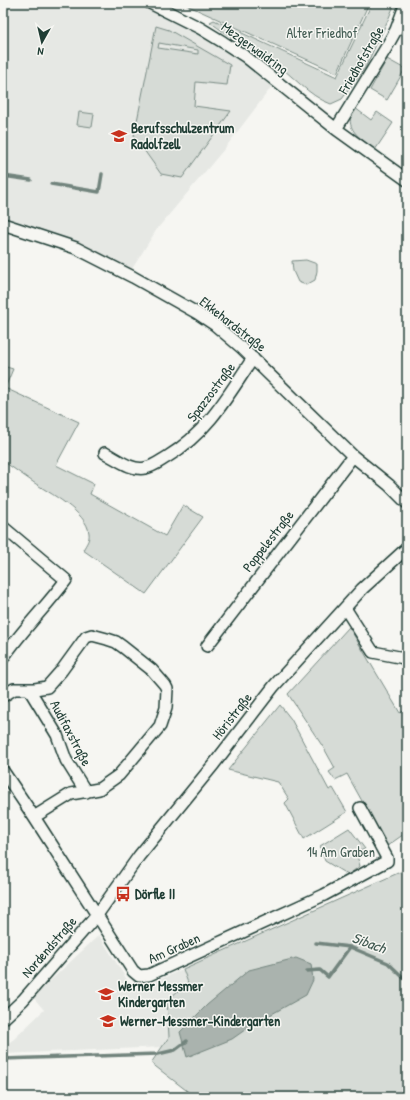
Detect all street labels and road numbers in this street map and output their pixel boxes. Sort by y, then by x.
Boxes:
street label: Mezgerwaidring [217,17,293,79]
street label: Friedhofstraße [333,22,389,99]
street label: Ekkehardstraße [195,292,271,357]
street label: Spazzostraße [182,358,240,426]
street label: Poppelestraße [238,506,299,576]
street label: Höristraße [207,688,257,744]
street label: Audifaxstraße [45,697,97,770]
street label: Nordendstraße [17,912,82,982]
street label: Am Graben [145,928,203,967]

